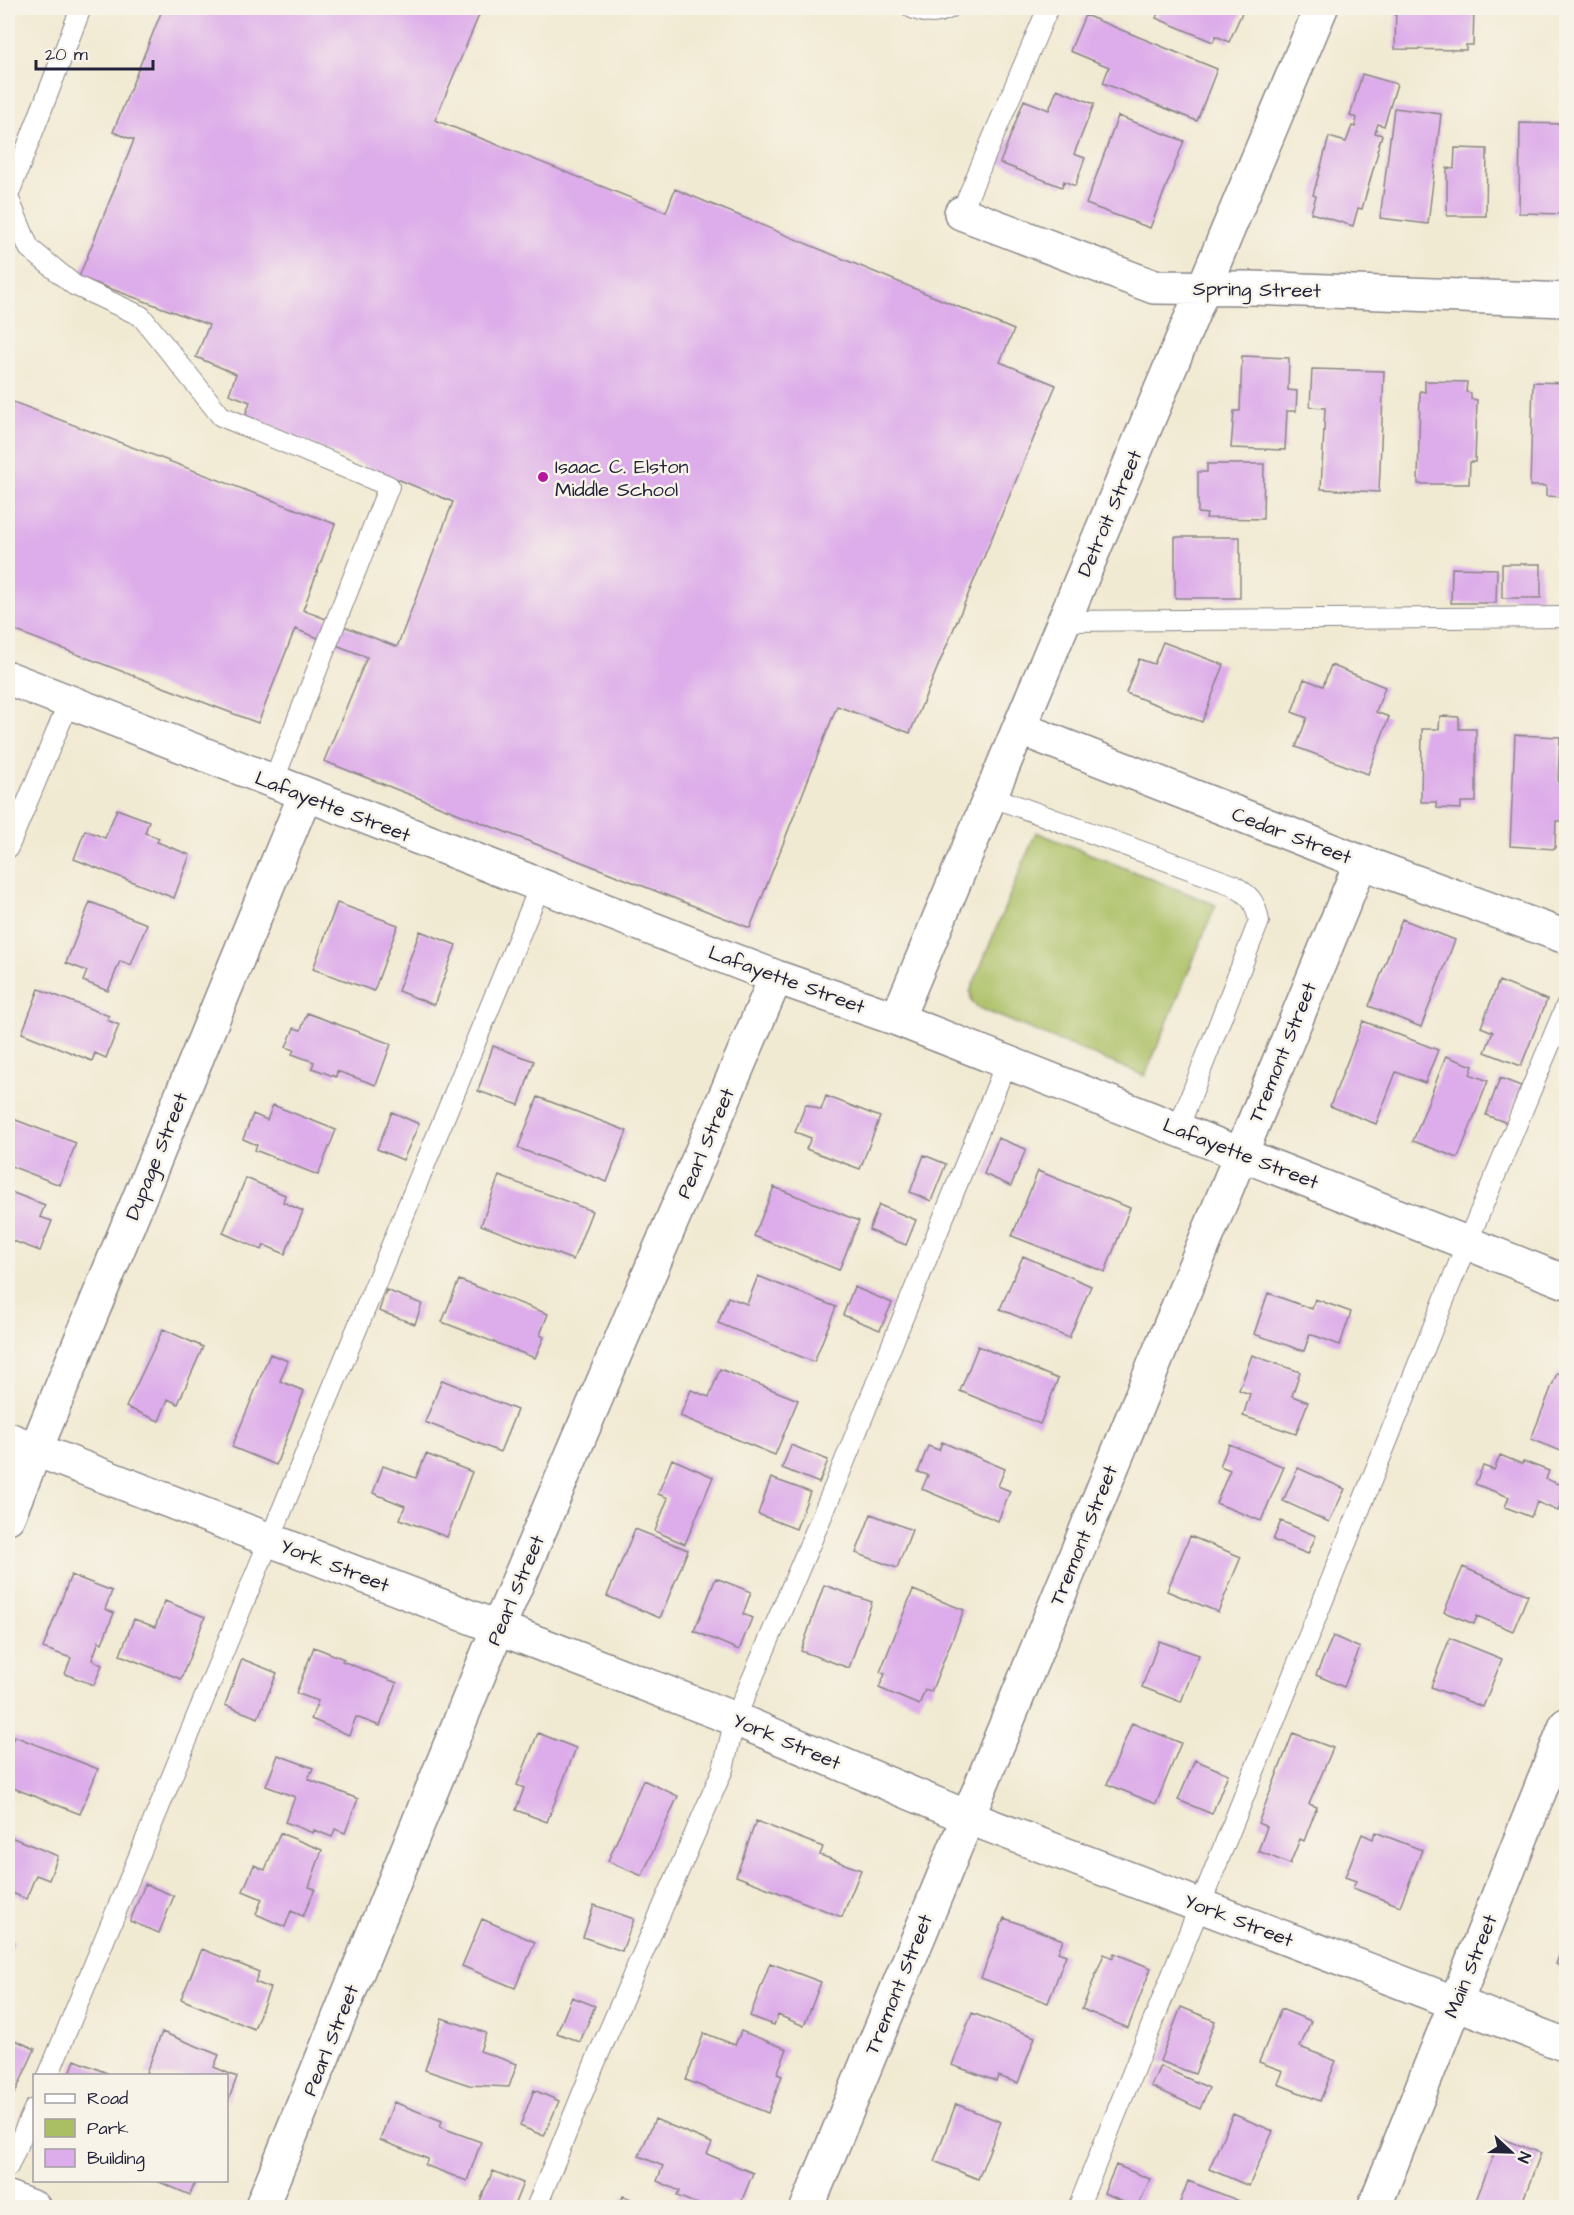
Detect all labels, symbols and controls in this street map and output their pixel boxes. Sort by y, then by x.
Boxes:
scale bar [36,33,153,71]
text: 20 m [45,42,88,67]
street label: Spring Street [1193,275,1321,306]
street label: Detroit Street [1071,446,1149,581]
place label: Isaac C. Elston Middle School [555,453,688,504]
marker: Isaac C. Elston Middle School [536,470,550,484]
street label: Lafayette Street [250,764,414,850]
street label: Cedar Street [1228,800,1356,872]
street label: Lafayette Street [704,939,869,1022]
street label: Tremont Street [1242,978,1324,1127]
street label: Pearl Street [670,1084,742,1203]
street label: Dupage Street [119,1088,196,1225]
street label: Lafayette Street [1158,1111,1322,1197]
street label: Tremont Street [1043,1461,1125,1610]
street label: Pearl Street [480,1531,552,1650]
street label: York Street [276,1532,393,1600]
street label: York Street [728,1707,845,1777]
street label: York Street [1180,1887,1297,1955]
street label: Tremont Street [858,1910,940,2059]
street label: Main Street [1437,1910,1504,2022]
street label: Pearl Street [296,1981,366,2100]
legend [33,2074,228,2182]
text: Road [87,2086,128,2111]
text: Park [87,2116,129,2141]
north arrow [1481,2122,1541,2182]
text: Building [87,2146,145,2172]
text: N [1512,2148,1536,2166]

